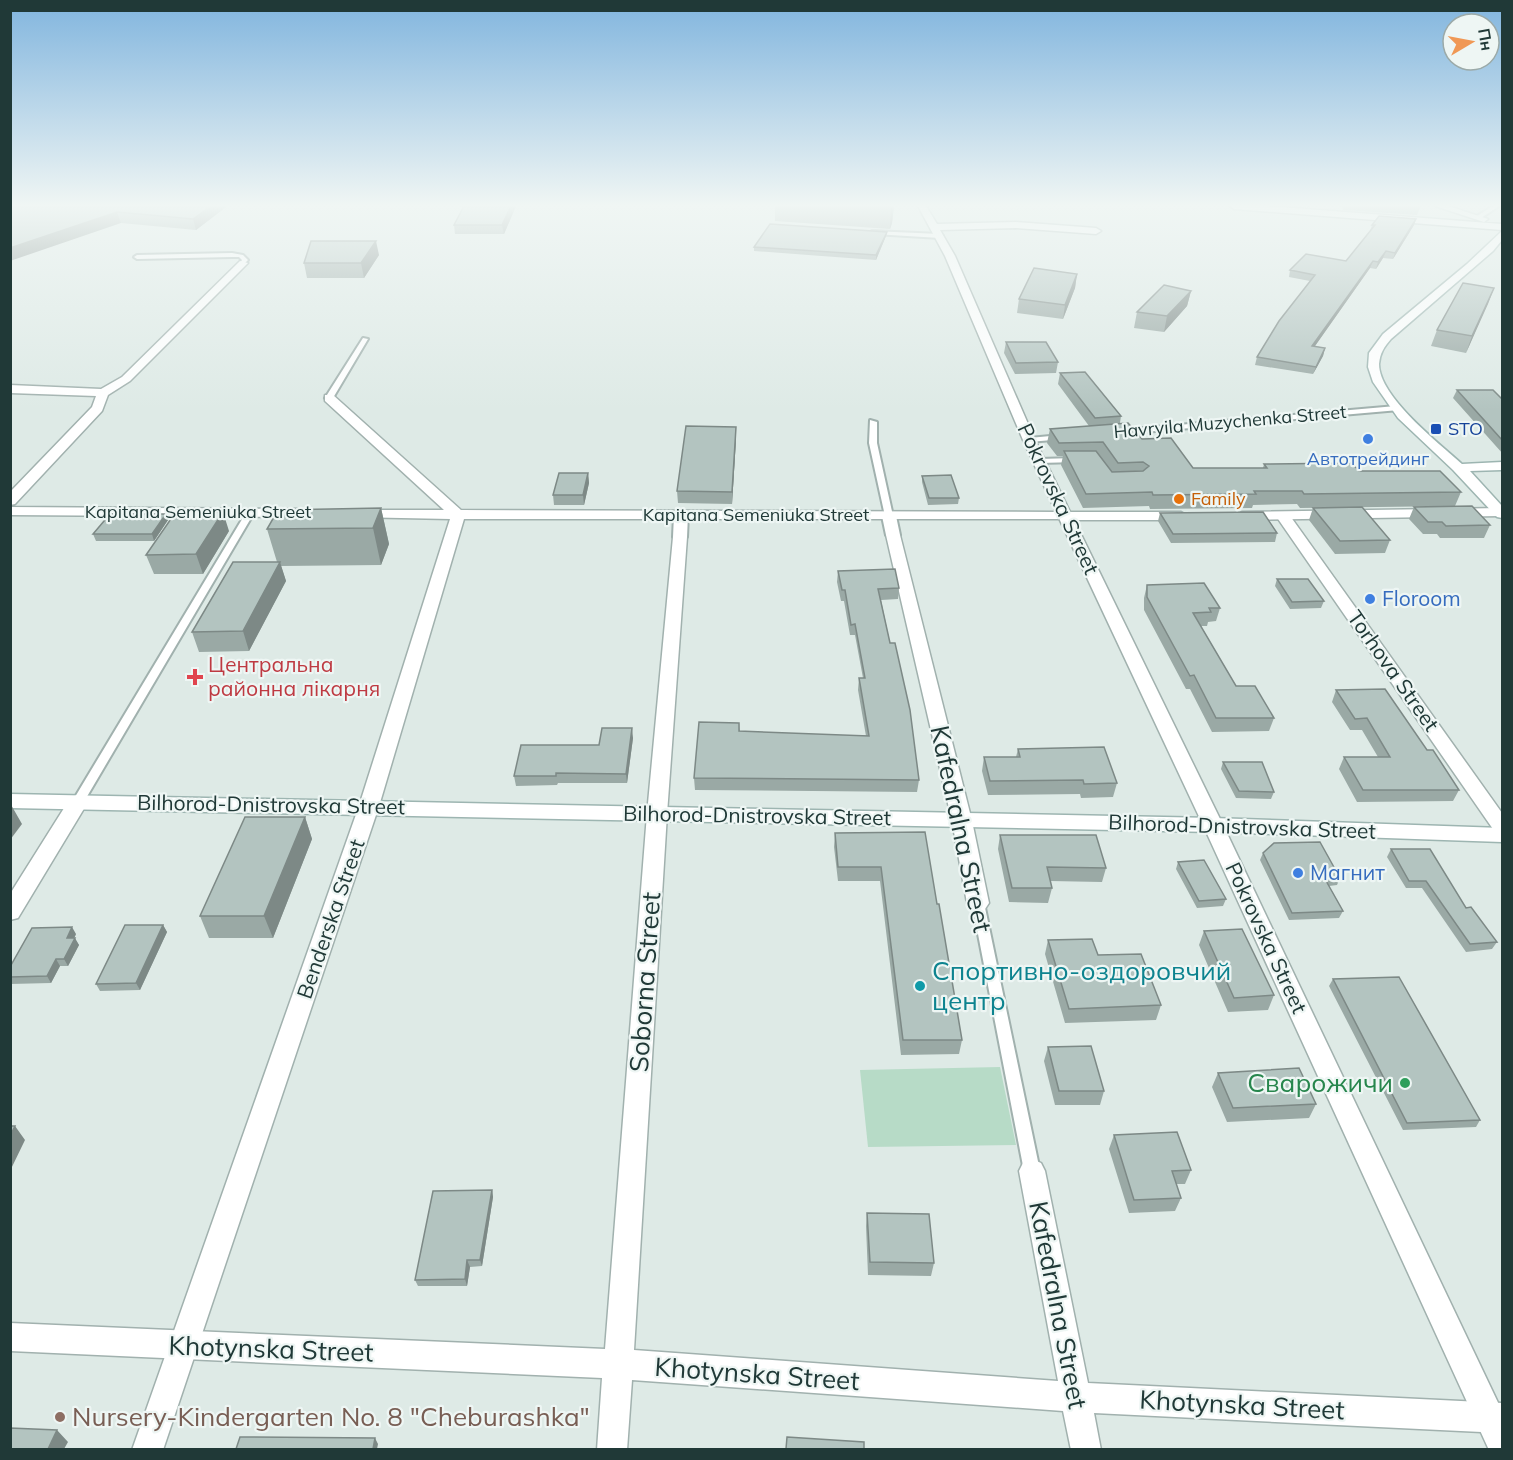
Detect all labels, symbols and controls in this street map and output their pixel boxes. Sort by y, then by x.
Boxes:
north arrow [1441,12,1501,72]
text: Пн [1474,27,1498,52]
street label: Havryila Muzychenka Street [1113,400,1347,443]
place label: STO [1448,417,1483,440]
street label: Pokrovska Street [1013,419,1105,578]
marker: STO [1429,422,1443,436]
marker: Автотрейдинг [1361,432,1375,446]
place label: Автотрейдинг [1307,447,1429,470]
place label: Family [1191,487,1246,510]
marker: Family [1172,492,1186,506]
street label: Kapitana Semeniuka Street [85,500,311,523]
street label: Kapitana Semeniuka Street [643,503,869,526]
place label: Floroom [1382,585,1461,611]
marker: Floroom [1363,592,1377,606]
street label: Torhova Street [1342,605,1445,736]
place label: Центральна районна лікарня [208,651,380,701]
marker: Центральна районна лікарня [186,668,204,686]
street label: Kafedralna Street [923,722,1000,935]
street label: Bilhorod-Dnistrovska Street [137,789,405,819]
street label: Bilhorod-Dnistrovska Street [623,800,891,830]
street label: Bilhorod-Dnistrovska Street [1108,808,1376,844]
street label: Benderska Street [291,836,370,1002]
street label: Pokrovska Street [1221,858,1313,1017]
place label: Магнит [1310,859,1385,885]
marker: Магнит [1291,866,1305,880]
street label: Soborna Street [622,891,667,1073]
place label: Спортивно-оздоровчий центр [932,954,1231,1017]
marker: Спортивно-оздоровчий центр [913,979,927,993]
place label: Сварожичи [1247,1066,1393,1099]
marker: Сварожичи [1398,1076,1412,1090]
street label: Kafedralna Street [1022,1198,1095,1412]
street label: Khotynska Street [168,1328,374,1369]
street label: Khotynska Street [654,1350,861,1397]
street label: Khotynska Street [1139,1383,1345,1426]
place label: Nursery-Kindergarten No. 8 "Cheburashka" [72,1400,590,1433]
marker: Nursery-Kindergarten No. 8 "Cheburashka" [53,1410,67,1424]

